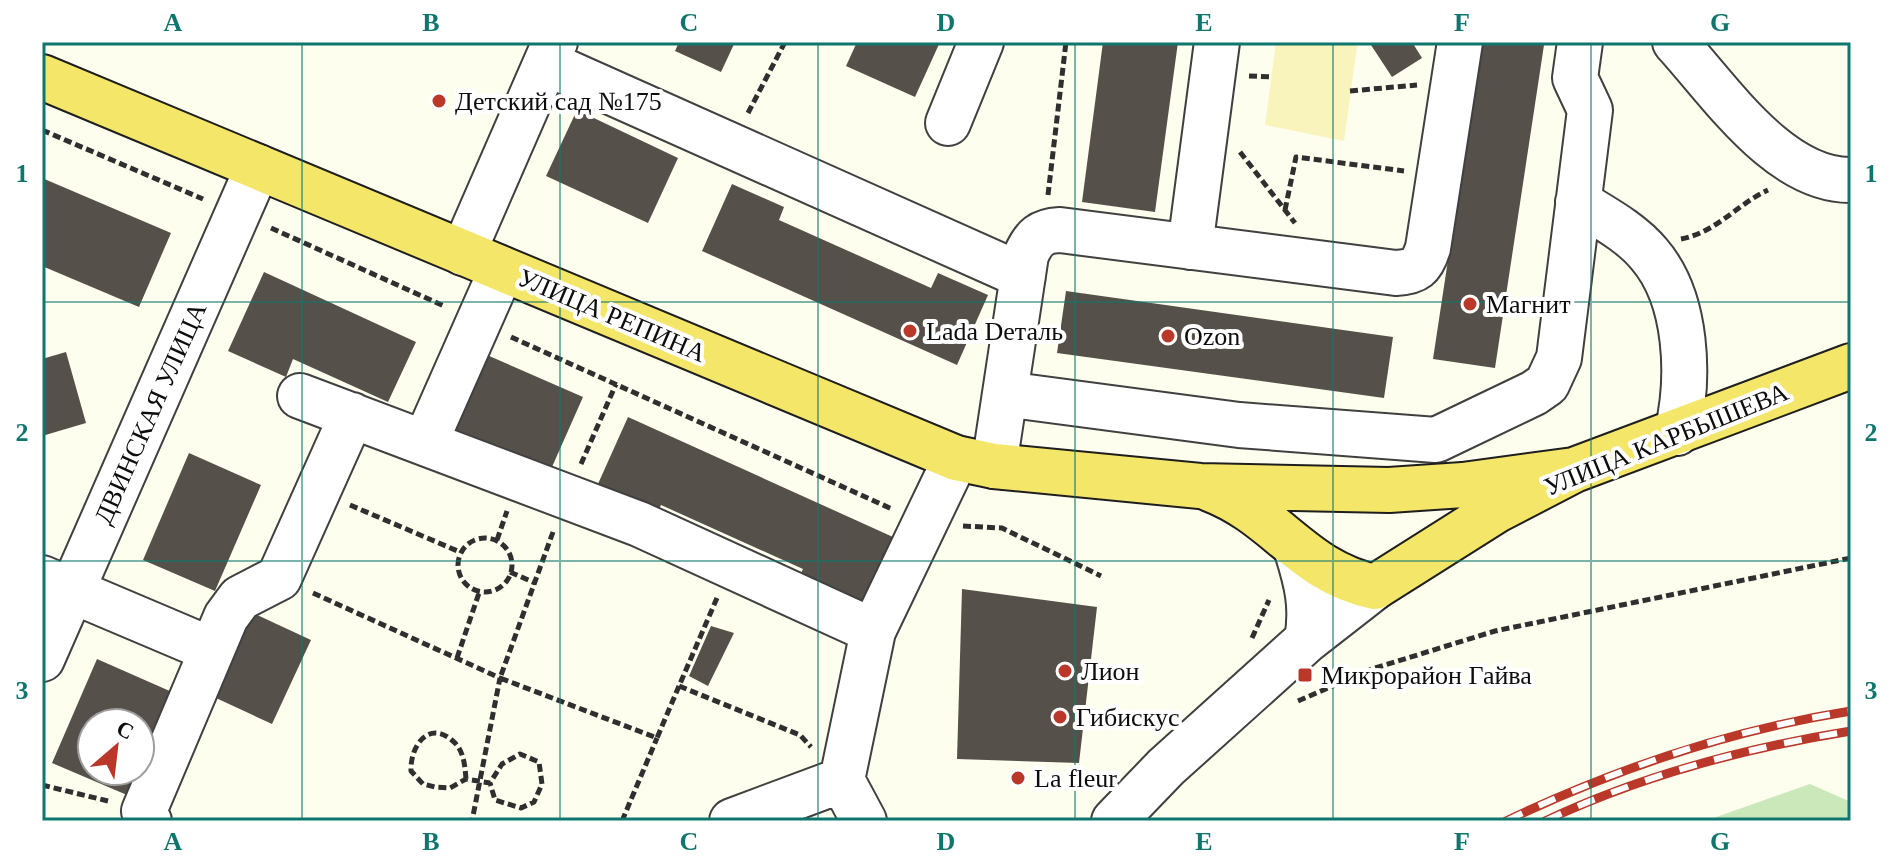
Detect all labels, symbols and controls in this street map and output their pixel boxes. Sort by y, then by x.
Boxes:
text: A [164,8,183,37]
text: B [422,8,440,37]
text: C [680,8,698,37]
text: D [937,8,955,37]
text: E [1195,8,1213,37]
text: F [1454,8,1470,37]
text: G [1710,8,1730,37]
place label: Детский сад №175 [455,87,662,116]
marker: Детский сад №175 [430,92,448,110]
text: 1 [16,159,29,188]
text: 1 [1865,159,1878,188]
street label: УЛИЦА РЕПИНА [513,263,710,368]
place label: Магнит [1486,290,1571,319]
marker: Магнит [1461,295,1479,313]
street label: ДВИНСКАЯ УЛИЦА [89,298,212,528]
place label: Lada Dеталь [926,317,1063,346]
marker: Lada Dеталь [901,322,919,340]
place label: Ozon [1184,322,1240,351]
marker: Ozon [1159,327,1177,345]
street label: УЛИЦА КАРБЫШЕВА [1540,377,1793,502]
text: 2 [16,418,29,447]
text: 2 [1865,418,1878,447]
place label: Лион [1081,657,1140,686]
place label: Микрорайон Гайва [1321,661,1532,690]
marker: Лион [1056,662,1074,680]
marker: Микрорайон Гайва [1296,666,1314,684]
text: 3 [16,676,29,705]
text: 3 [1865,676,1878,705]
place label: Гибискус [1076,703,1179,732]
north arrow [76,707,156,787]
marker: Гибискус [1051,708,1069,726]
text: С [112,715,138,745]
place label: La fleur [1034,764,1117,793]
marker: La fleur [1009,769,1027,787]
text: A [164,827,183,856]
text: B [422,827,440,856]
text: C [680,827,698,856]
text: D [937,827,955,856]
text: E [1195,827,1213,856]
text: F [1454,827,1470,856]
text: G [1710,827,1730,856]

